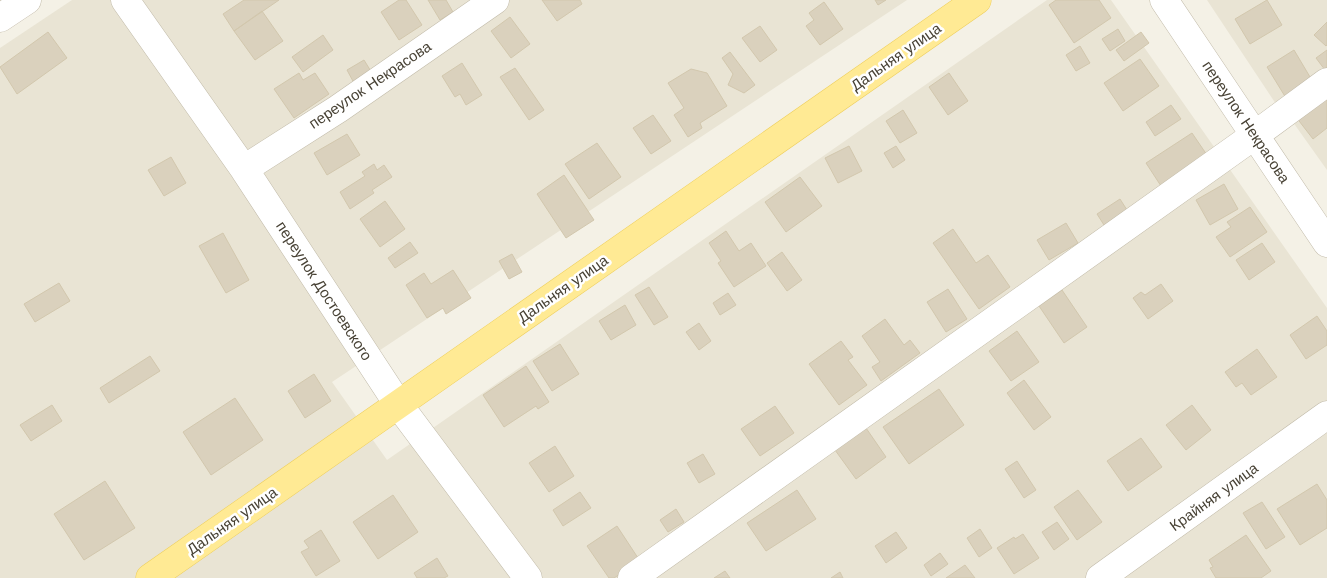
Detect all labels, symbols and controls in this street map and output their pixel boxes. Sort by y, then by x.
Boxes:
street label: Дальняя улица [847,19,945,95]
street label: переулок Некрасова [305,37,435,133]
street label: переулок Некрасова [1198,57,1294,187]
street label: переулок Достоевского [272,218,376,364]
street label: Дальняя улица [514,251,612,327]
street label: Крайняя улица [1166,459,1262,535]
street label: Дальняя улица [183,483,281,559]

